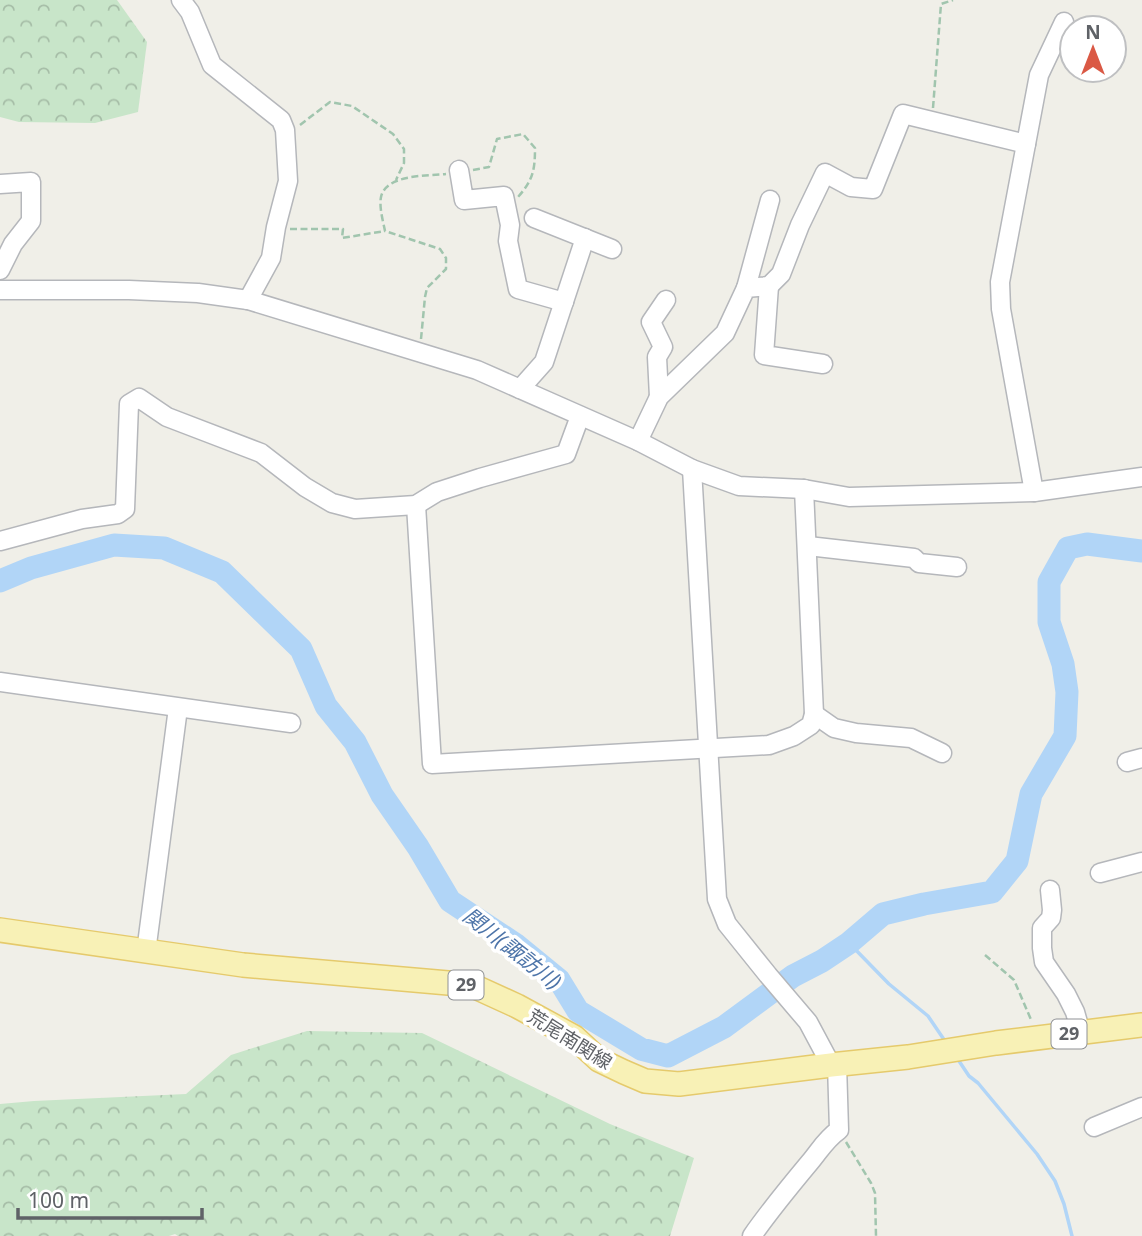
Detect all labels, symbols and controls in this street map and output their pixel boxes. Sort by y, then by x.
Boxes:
north arrow [1058,14,1128,84]
text: N [1085,19,1101,45]
water label: 関川(諏訪川) [458,901,567,995]
road number: 29 [448,970,484,1000]
street label: 荒尾南関線 [523,1003,617,1075]
road number: 29 [1052,1020,1086,1049]
scale bar [18,1176,201,1220]
text: 100 m [28,1186,89,1214]

